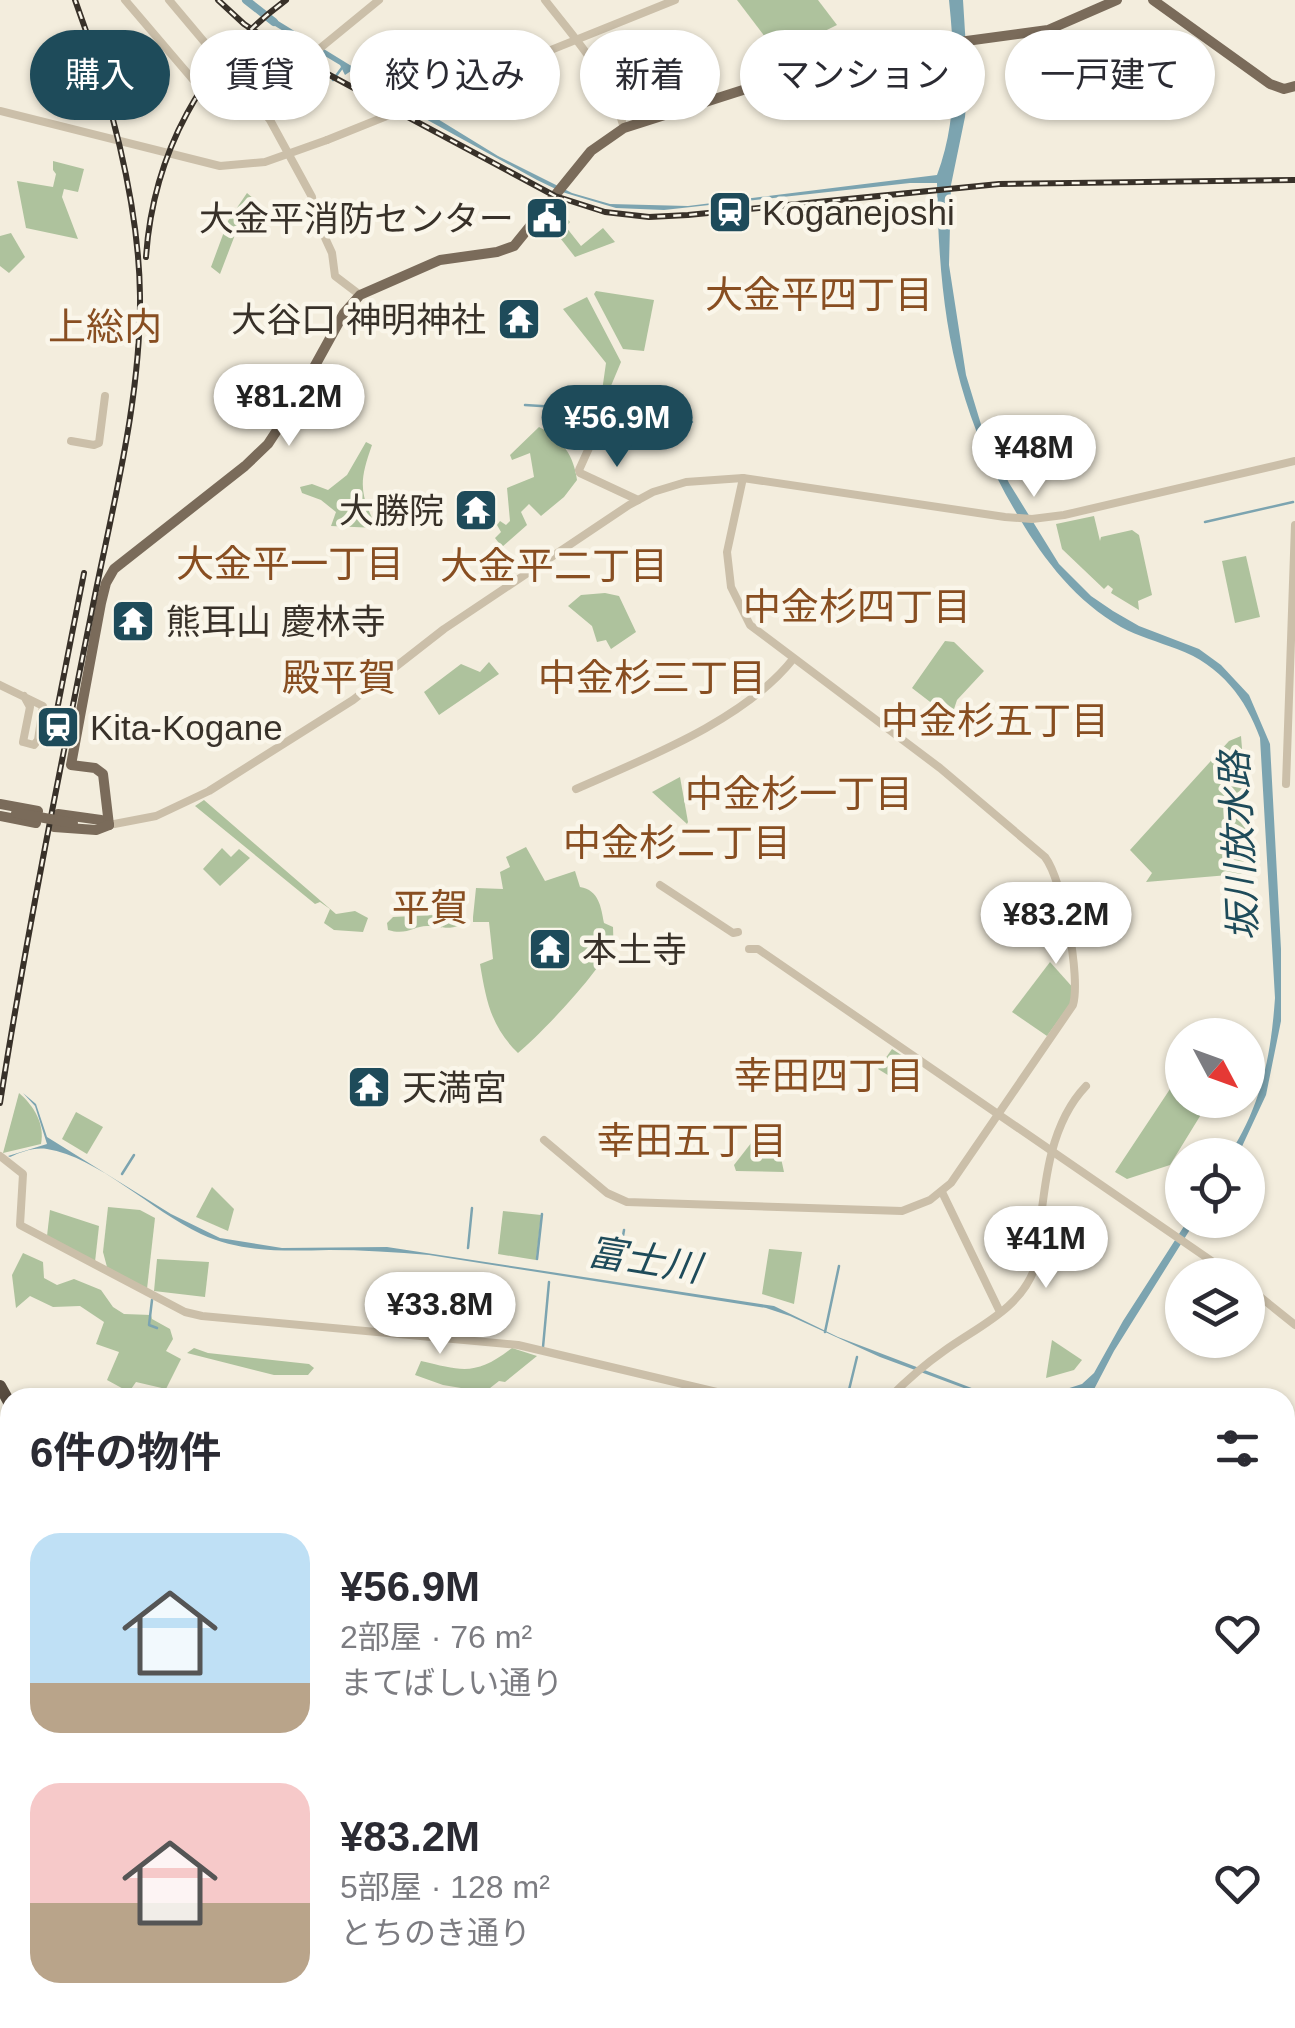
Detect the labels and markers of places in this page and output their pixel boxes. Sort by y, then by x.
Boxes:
station icon: Koganejoshi [707,189,753,235]
place label: Koganejoshi [762,193,955,232]
public building icon: 大金平消防センター [524,195,570,241]
place label: 大金平消防センター [199,199,514,238]
temple icon: 大谷口 神明神社 [496,296,542,342]
place label: 大谷口 神明神社 [231,300,486,339]
pin: ¥81.2M [208,364,370,449]
pin: ¥56.9M [536,385,698,470]
pin: ¥48M [975,415,1093,500]
temple icon: 大勝院 [453,487,499,533]
place label: 大勝院 [339,491,444,530]
temple icon: 熊耳山 慶林寺 [110,598,156,644]
place label: 熊耳山 慶林寺 [166,602,386,641]
station icon: Kita-Kogane [35,704,81,750]
place label: Kita-Kogane [90,708,283,747]
pin: ¥83.2M [975,882,1137,967]
temple icon: 本土寺 [527,926,573,972]
place label: 本土寺 [582,930,687,969]
temple icon: 天満宮 [346,1064,392,1110]
place label: 天満宮 [402,1068,507,1107]
pin: ¥41M [987,1206,1105,1291]
pin: ¥33.8M [359,1272,521,1357]

